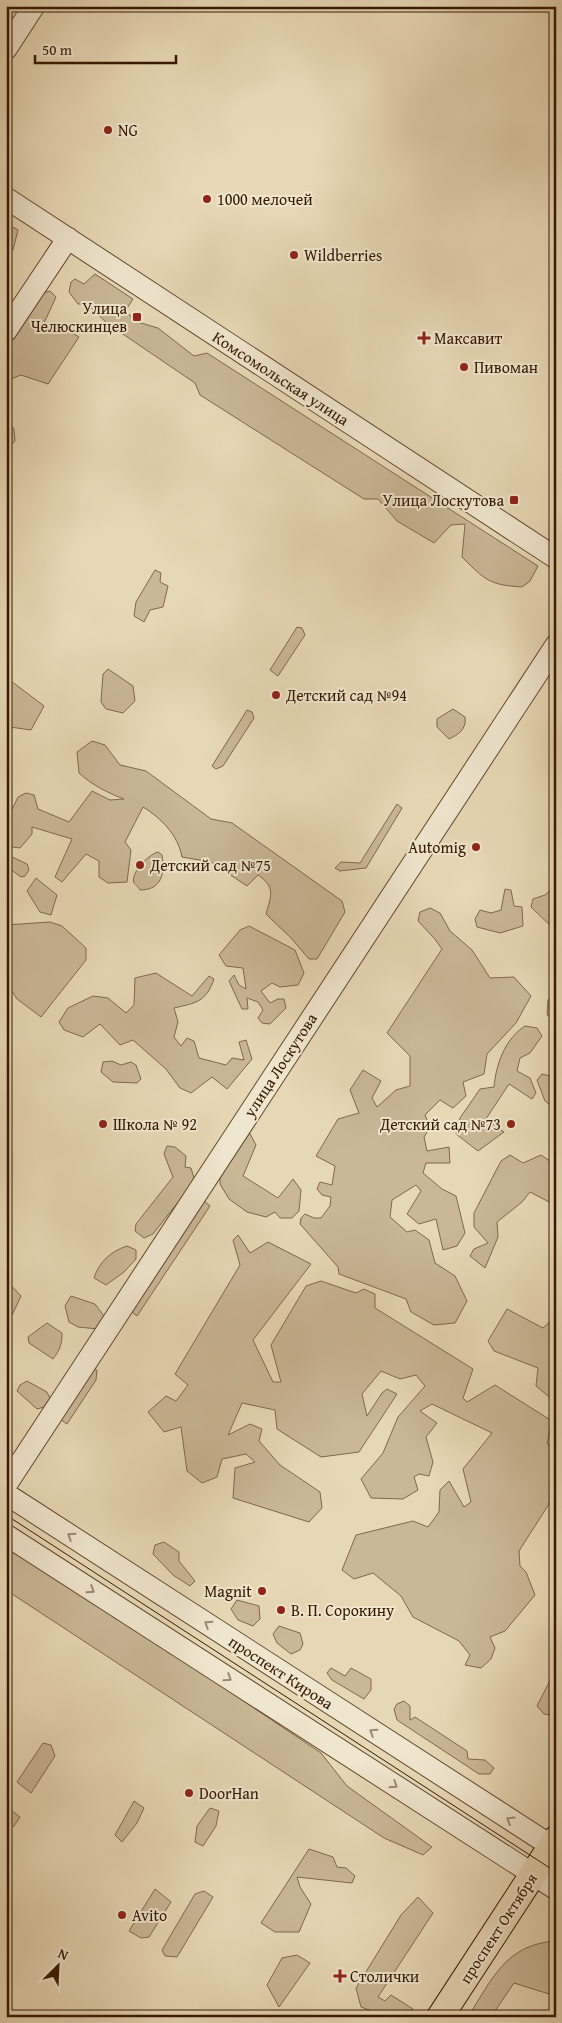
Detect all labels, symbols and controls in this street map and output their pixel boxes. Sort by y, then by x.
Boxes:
scale bar [35,32,176,64]
text: 50 m [42,39,73,60]
place label: NG [118,118,138,142]
marker: NG [102,124,114,136]
place label: 1000 мелочей [217,187,313,211]
marker: 1000 мелочей [201,193,213,205]
place label: Wildberries [304,243,382,267]
marker: Wildberries [288,249,300,261]
place label: Улица Челюскинцев [31,296,127,338]
marker: Улица Челюскинцев [131,311,143,323]
street label: Комсомольская улица [208,325,354,431]
place label: Максавит [434,326,503,350]
marker: Максавит [418,332,430,344]
place label: Пивоман [474,355,538,379]
marker: Пивоман [458,361,470,373]
place label: Улица Лоскутова [382,488,504,512]
marker: Улица Лоскутова [508,494,520,506]
place label: Детский сад №94 [285,683,407,707]
marker: Детский сад №94 [270,689,282,701]
place label: Automig [408,835,466,859]
marker: Automig [470,841,482,853]
place label: Детский сад №75 [149,853,271,877]
marker: Детский сад №75 [134,859,146,871]
street label: улица Лоскутова [237,1008,323,1123]
place label: Школа № 92 [113,1112,197,1136]
place label: Детский сад №73 [379,1112,501,1136]
marker: Школа № 92 [97,1118,109,1130]
marker: Детский сад №73 [505,1118,517,1130]
one-way arrow [68,1533,77,1542]
place label: Magnit [204,1579,252,1603]
one-way arrow [86,1583,95,1593]
marker: Magnit [256,1585,268,1597]
place label: В. П. Сорокину [291,1598,394,1622]
marker: В. П. Сорокину [275,1604,287,1616]
one-way arrow [204,1621,213,1631]
street label: проспект Кирова [224,1629,338,1715]
one-way arrow [223,1671,232,1681]
one-way arrow [370,1728,379,1738]
one-way arrow [388,1779,397,1788]
place label: DoorHan [199,1781,259,1805]
marker: DoorHan [183,1787,195,1799]
one-way arrow [506,1816,515,1826]
street label: проспект Октября [453,1868,543,1988]
place label: Avito [132,1903,167,1927]
marker: Avito [116,1909,128,1921]
north arrow [32,1940,82,1990]
text: N [55,1943,72,1965]
place label: Столички [350,1964,420,1988]
marker: Столички [334,1970,346,1982]

